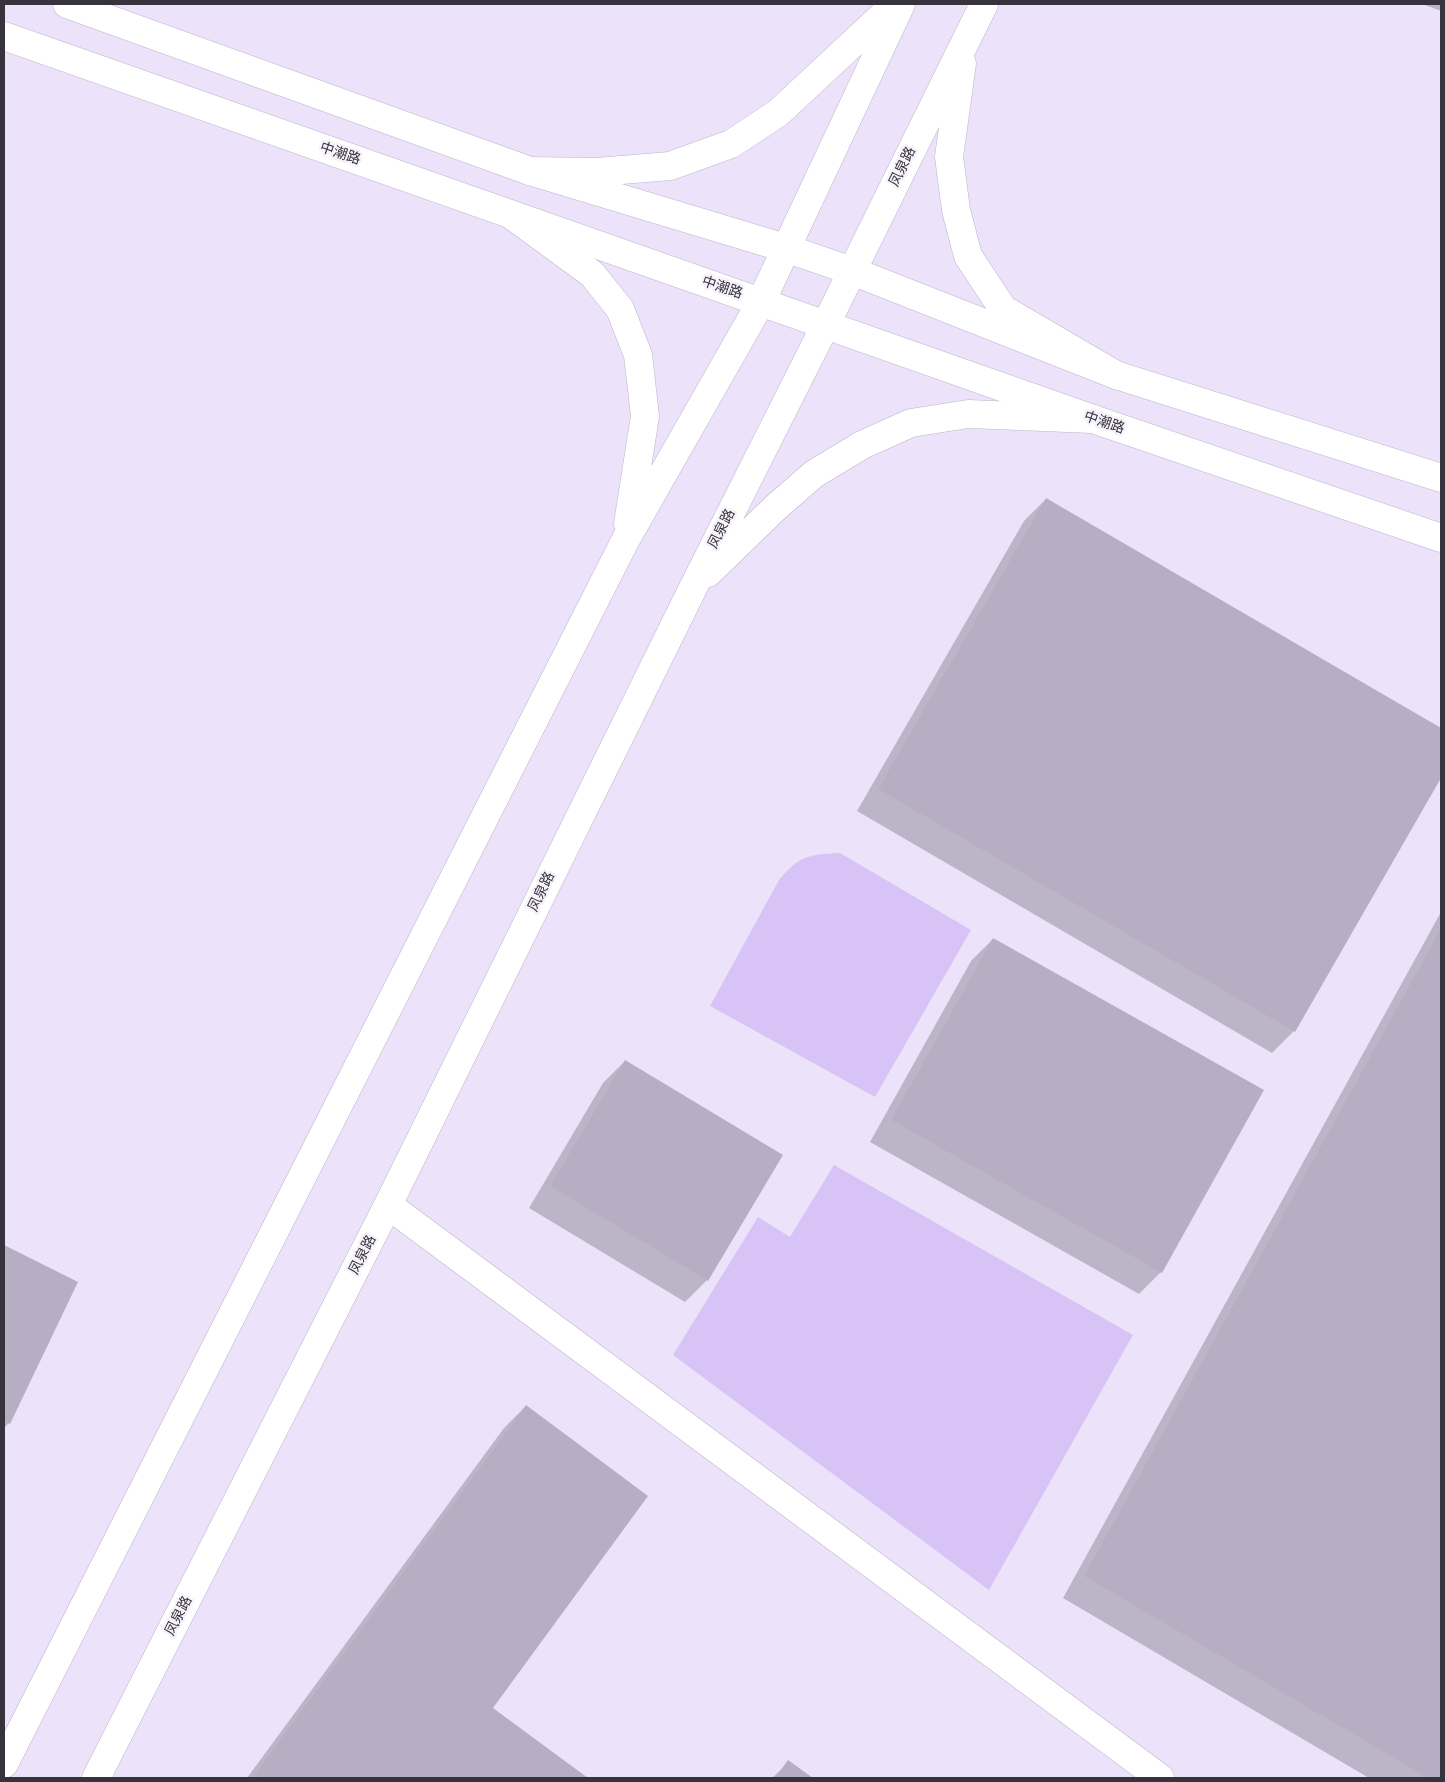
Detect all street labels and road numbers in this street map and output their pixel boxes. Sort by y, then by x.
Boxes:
street label: 中潮路 [317,139,363,169]
street label: 凤泉路 [886,144,920,190]
street label: 中潮路 [699,273,745,303]
street label: 中潮路 [1081,408,1127,438]
street label: 凤泉路 [705,506,739,552]
street label: 凤泉路 [525,869,559,915]
street label: 凤泉路 [346,1232,380,1278]
street label: 凤泉路 [162,1593,196,1639]

